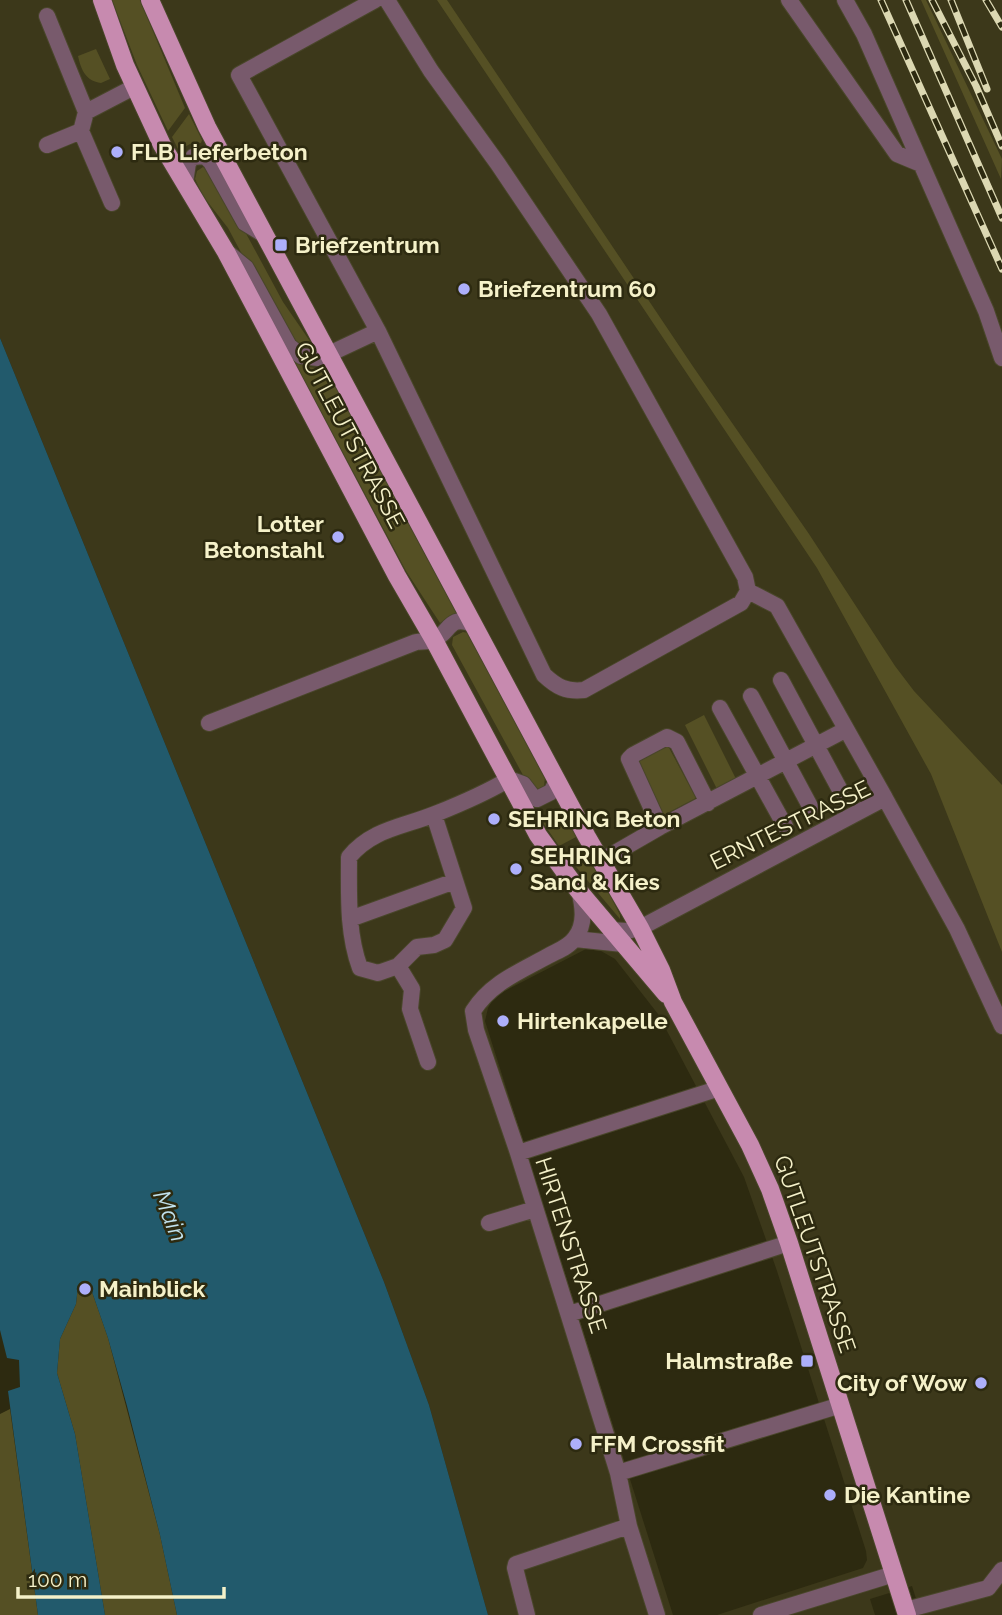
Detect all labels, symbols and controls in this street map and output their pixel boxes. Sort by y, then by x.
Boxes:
place label: FLB Lieferbeton [131,138,308,165]
marker: FLB Lieferbeton [109,144,125,160]
place label: Briefzentrum [295,231,440,258]
marker: Briefzentrum [273,237,289,253]
place label: Briefzentrum 60 [478,275,656,302]
marker: Briefzentrum 60 [456,281,472,297]
street label: GUTLEUTSTRASSE [290,337,411,532]
place label: Lotter Betonstahl [204,510,325,563]
marker: Lotter Betonstahl [330,529,346,545]
street label: ERNTESTRASSE [705,774,874,875]
place label: SEHRING Beton [508,805,680,832]
marker: SEHRING Beton [486,811,502,827]
place label: SEHRING Sand & Kies [530,842,660,895]
marker: SEHRING Sand & Kies [508,861,524,877]
place label: Hirtenkapelle [517,1007,668,1034]
marker: Hirtenkapelle [495,1013,511,1029]
street label: GUTLEUTSTRASSE [769,1152,862,1356]
street label: HIRTENSTRASSE [530,1153,613,1336]
water label: Main [147,1186,194,1246]
place label: Mainblick [99,1275,205,1302]
marker: Mainblick [77,1281,93,1297]
place label: Halmstraße [665,1347,793,1374]
marker: Halmstraße [799,1353,815,1369]
place label: City of Wow [837,1369,968,1396]
marker: City of Wow [973,1375,989,1391]
place label: FFM Crossfit [590,1430,725,1457]
marker: FFM Crossfit [568,1436,584,1452]
place label: Die Kantine [844,1481,971,1508]
marker: Die Kantine [822,1487,838,1503]
scale bar [18,1556,224,1600]
text: 100 m [28,1567,87,1592]

